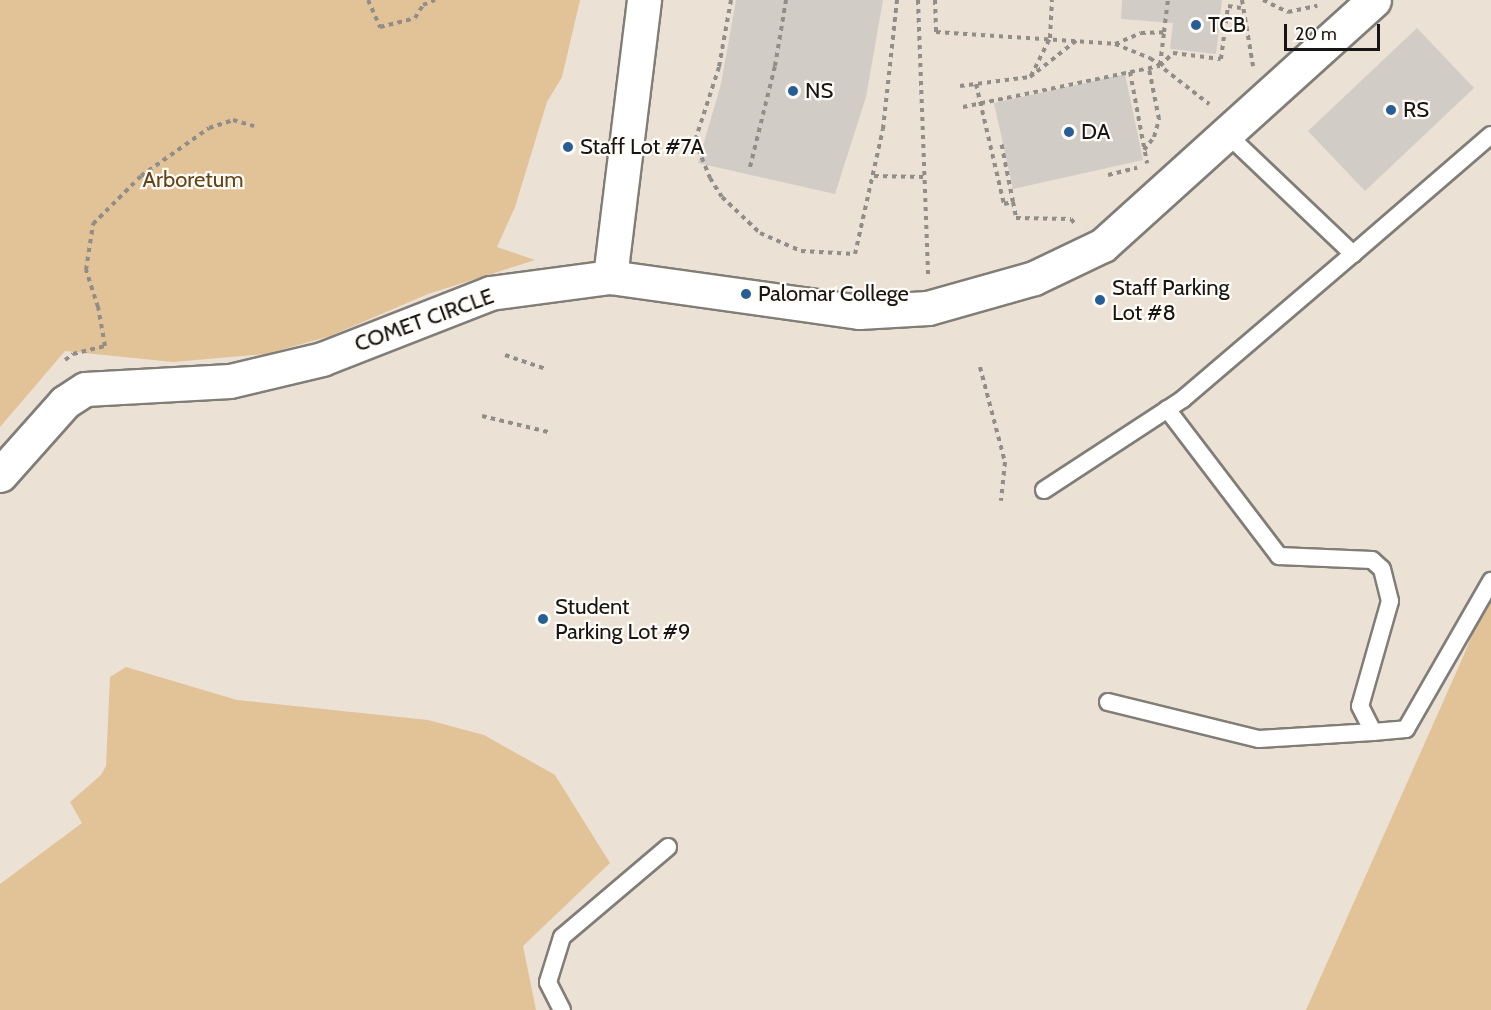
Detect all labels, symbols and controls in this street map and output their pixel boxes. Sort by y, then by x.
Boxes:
place label: TCB [1208,12,1246,38]
scale bar [1287,12,1383,50]
marker: TCB [1189,18,1203,32]
text: 20 m [1295,23,1337,45]
place label: NS [805,78,833,104]
marker: NS [786,84,800,98]
place label: RS [1403,97,1429,123]
marker: RS [1384,103,1398,117]
place label: DA [1081,119,1110,145]
marker: DA [1062,125,1076,139]
place label: Staff Lot #7A [580,134,704,160]
marker: Staff Lot #7A [561,140,575,154]
park label: Arboretum [143,167,243,193]
place label: Staff Parking Lot #8 [1112,274,1229,326]
place label: Palomar College [758,281,909,307]
street label: COMET CIRCLE [351,283,497,357]
marker: Palomar College [739,287,753,301]
marker: Staff Parking Lot #8 [1093,293,1107,307]
place label: Student Parking Lot #9 [555,593,691,644]
marker: Student Parking Lot #9 [536,612,550,626]

